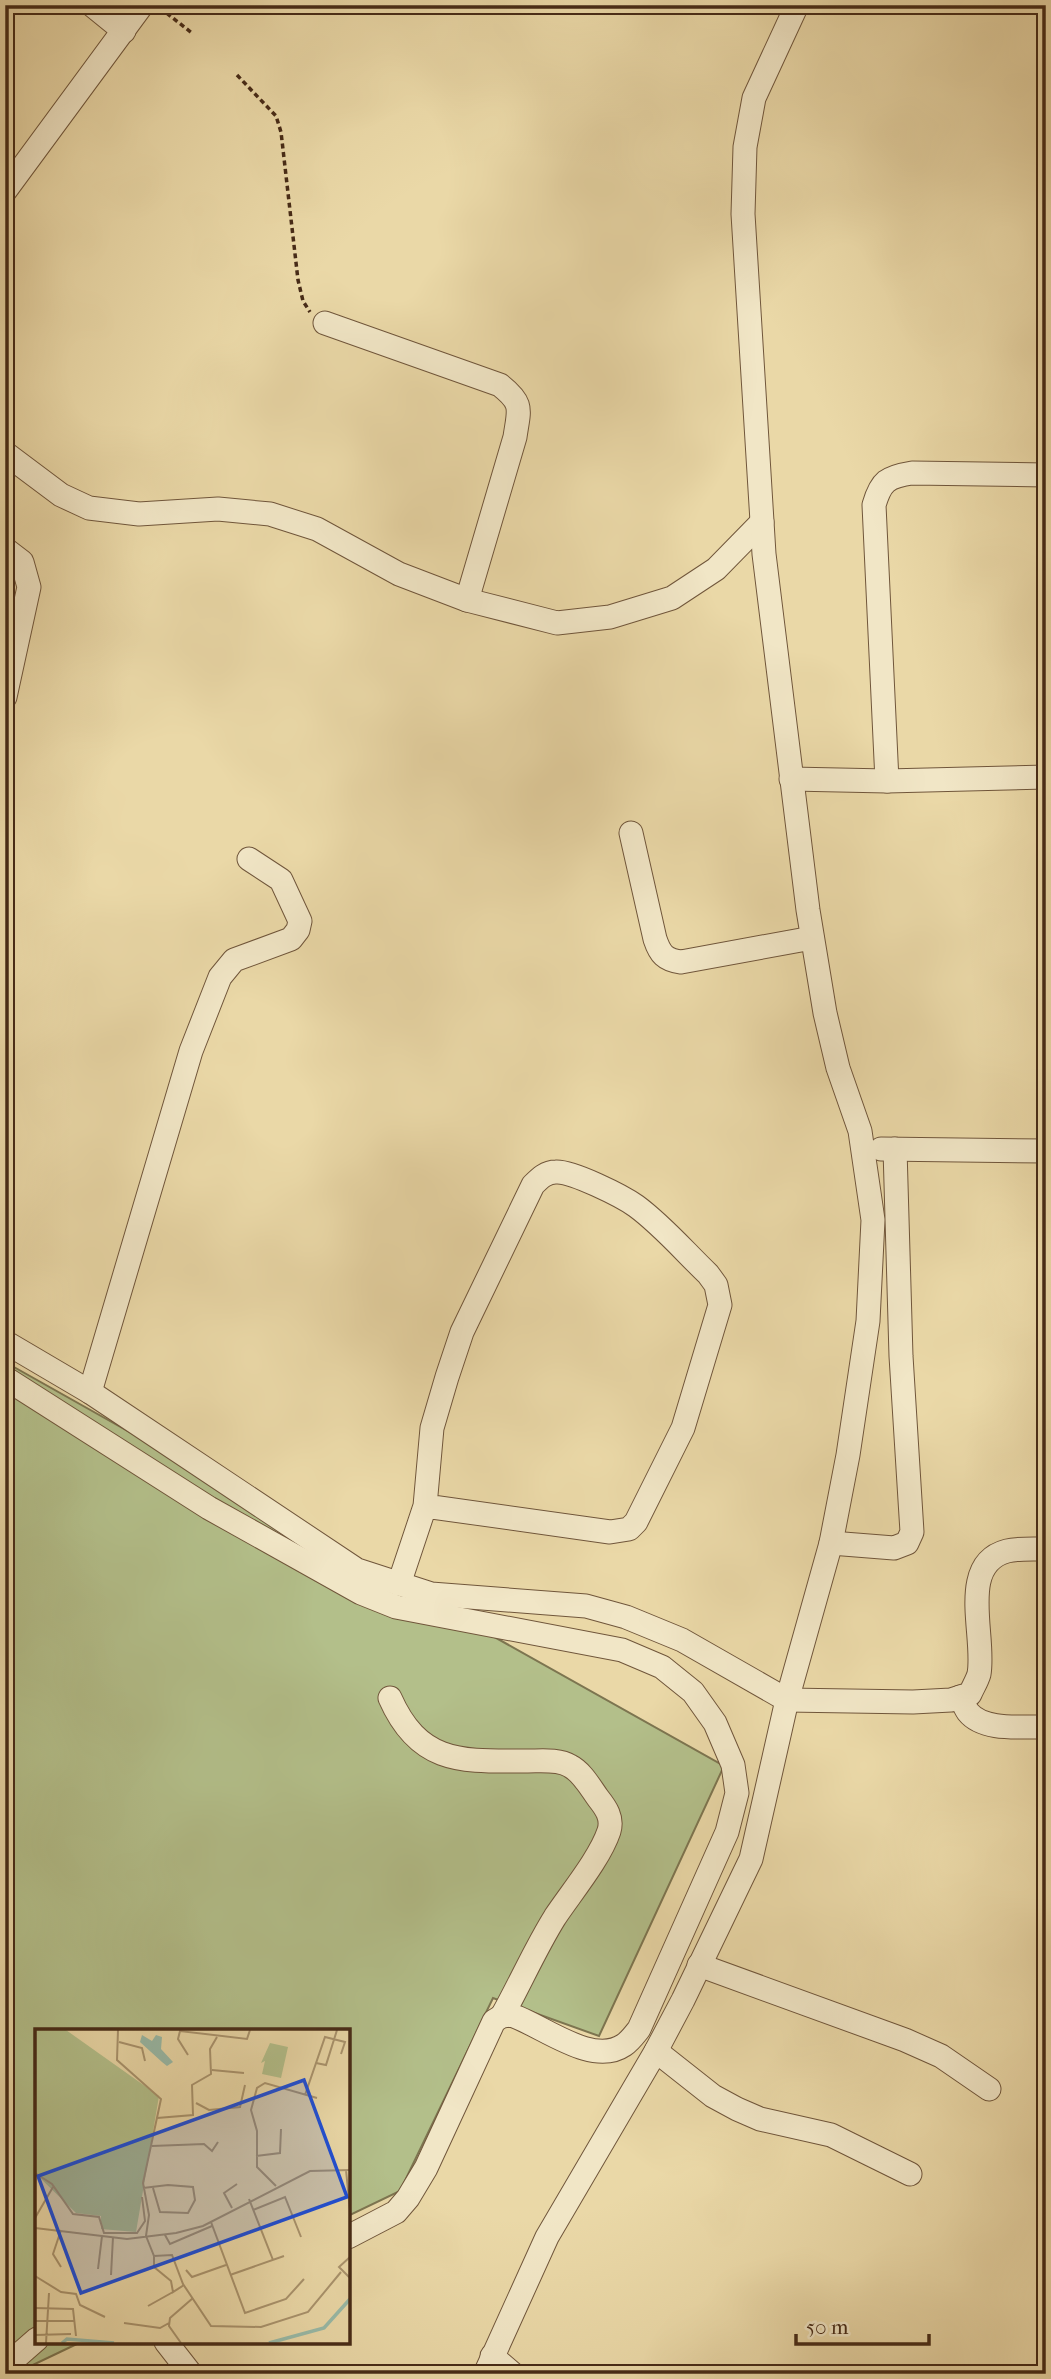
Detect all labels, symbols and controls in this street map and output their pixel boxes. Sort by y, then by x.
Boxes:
inset map [35,2029,350,2344]
scale bar [796,2302,928,2346]
text: 50 m [806,2315,849,2339]

